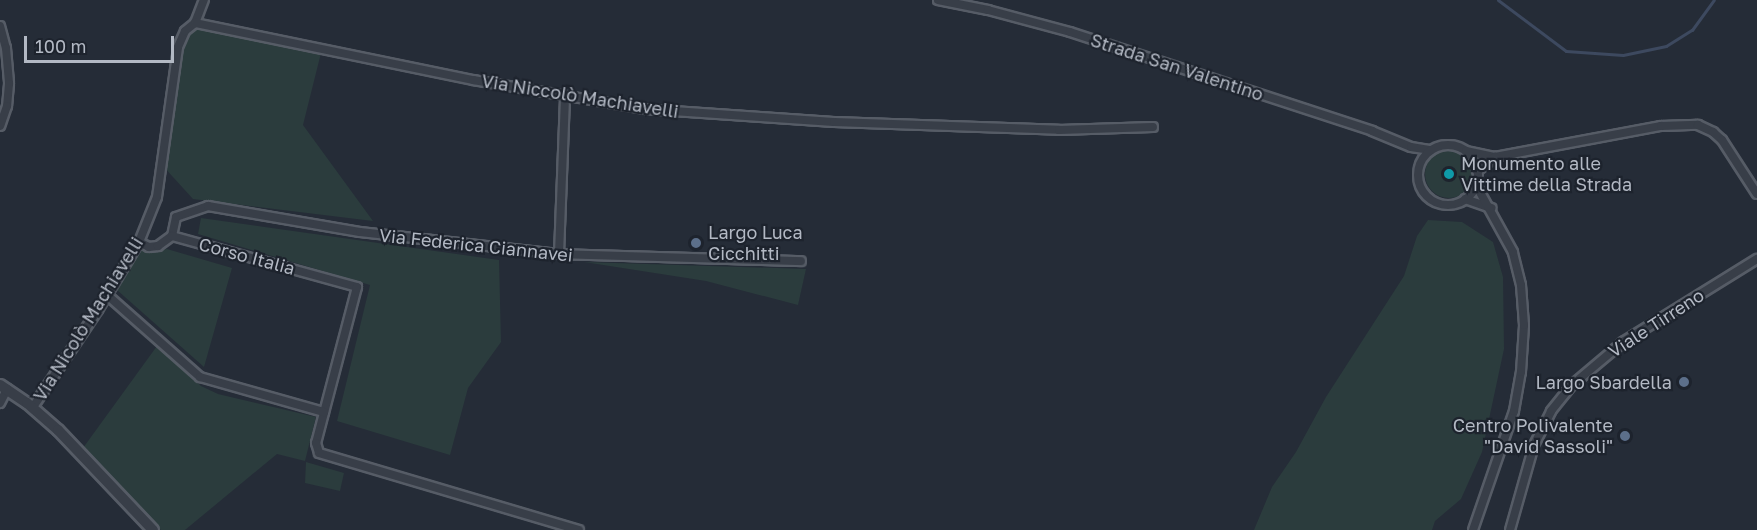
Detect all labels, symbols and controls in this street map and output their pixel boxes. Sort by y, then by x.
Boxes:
scale bar [27,24,177,62]
street label: Strada San Valentino [1088,29,1266,105]
text: 100 m [35,35,86,57]
street label: Via Niccolò Machiavelli [480,70,680,122]
place label: Monumento alle Vittime della Strada [1461,153,1632,195]
marker: Monumento alle Vittime della Strada [1442,167,1456,181]
place label: Largo Luca Cicchitti [708,222,803,264]
street label: Via Federica Ciannavei [378,224,574,266]
street label: Via Nicolò Machiavelli [29,233,147,405]
street label: Corso Italia [197,233,297,279]
marker: Largo Luca Cicchitti [689,236,703,250]
street label: Viale Tirreno [1604,284,1708,362]
place label: Largo Sbardella [1535,371,1672,393]
marker: Largo Sbardella [1677,375,1691,389]
place label: Centro Polivalente "David Sassoli" [1453,415,1613,458]
marker: Centro Polivalente "David Sassoli" [1618,429,1632,443]

